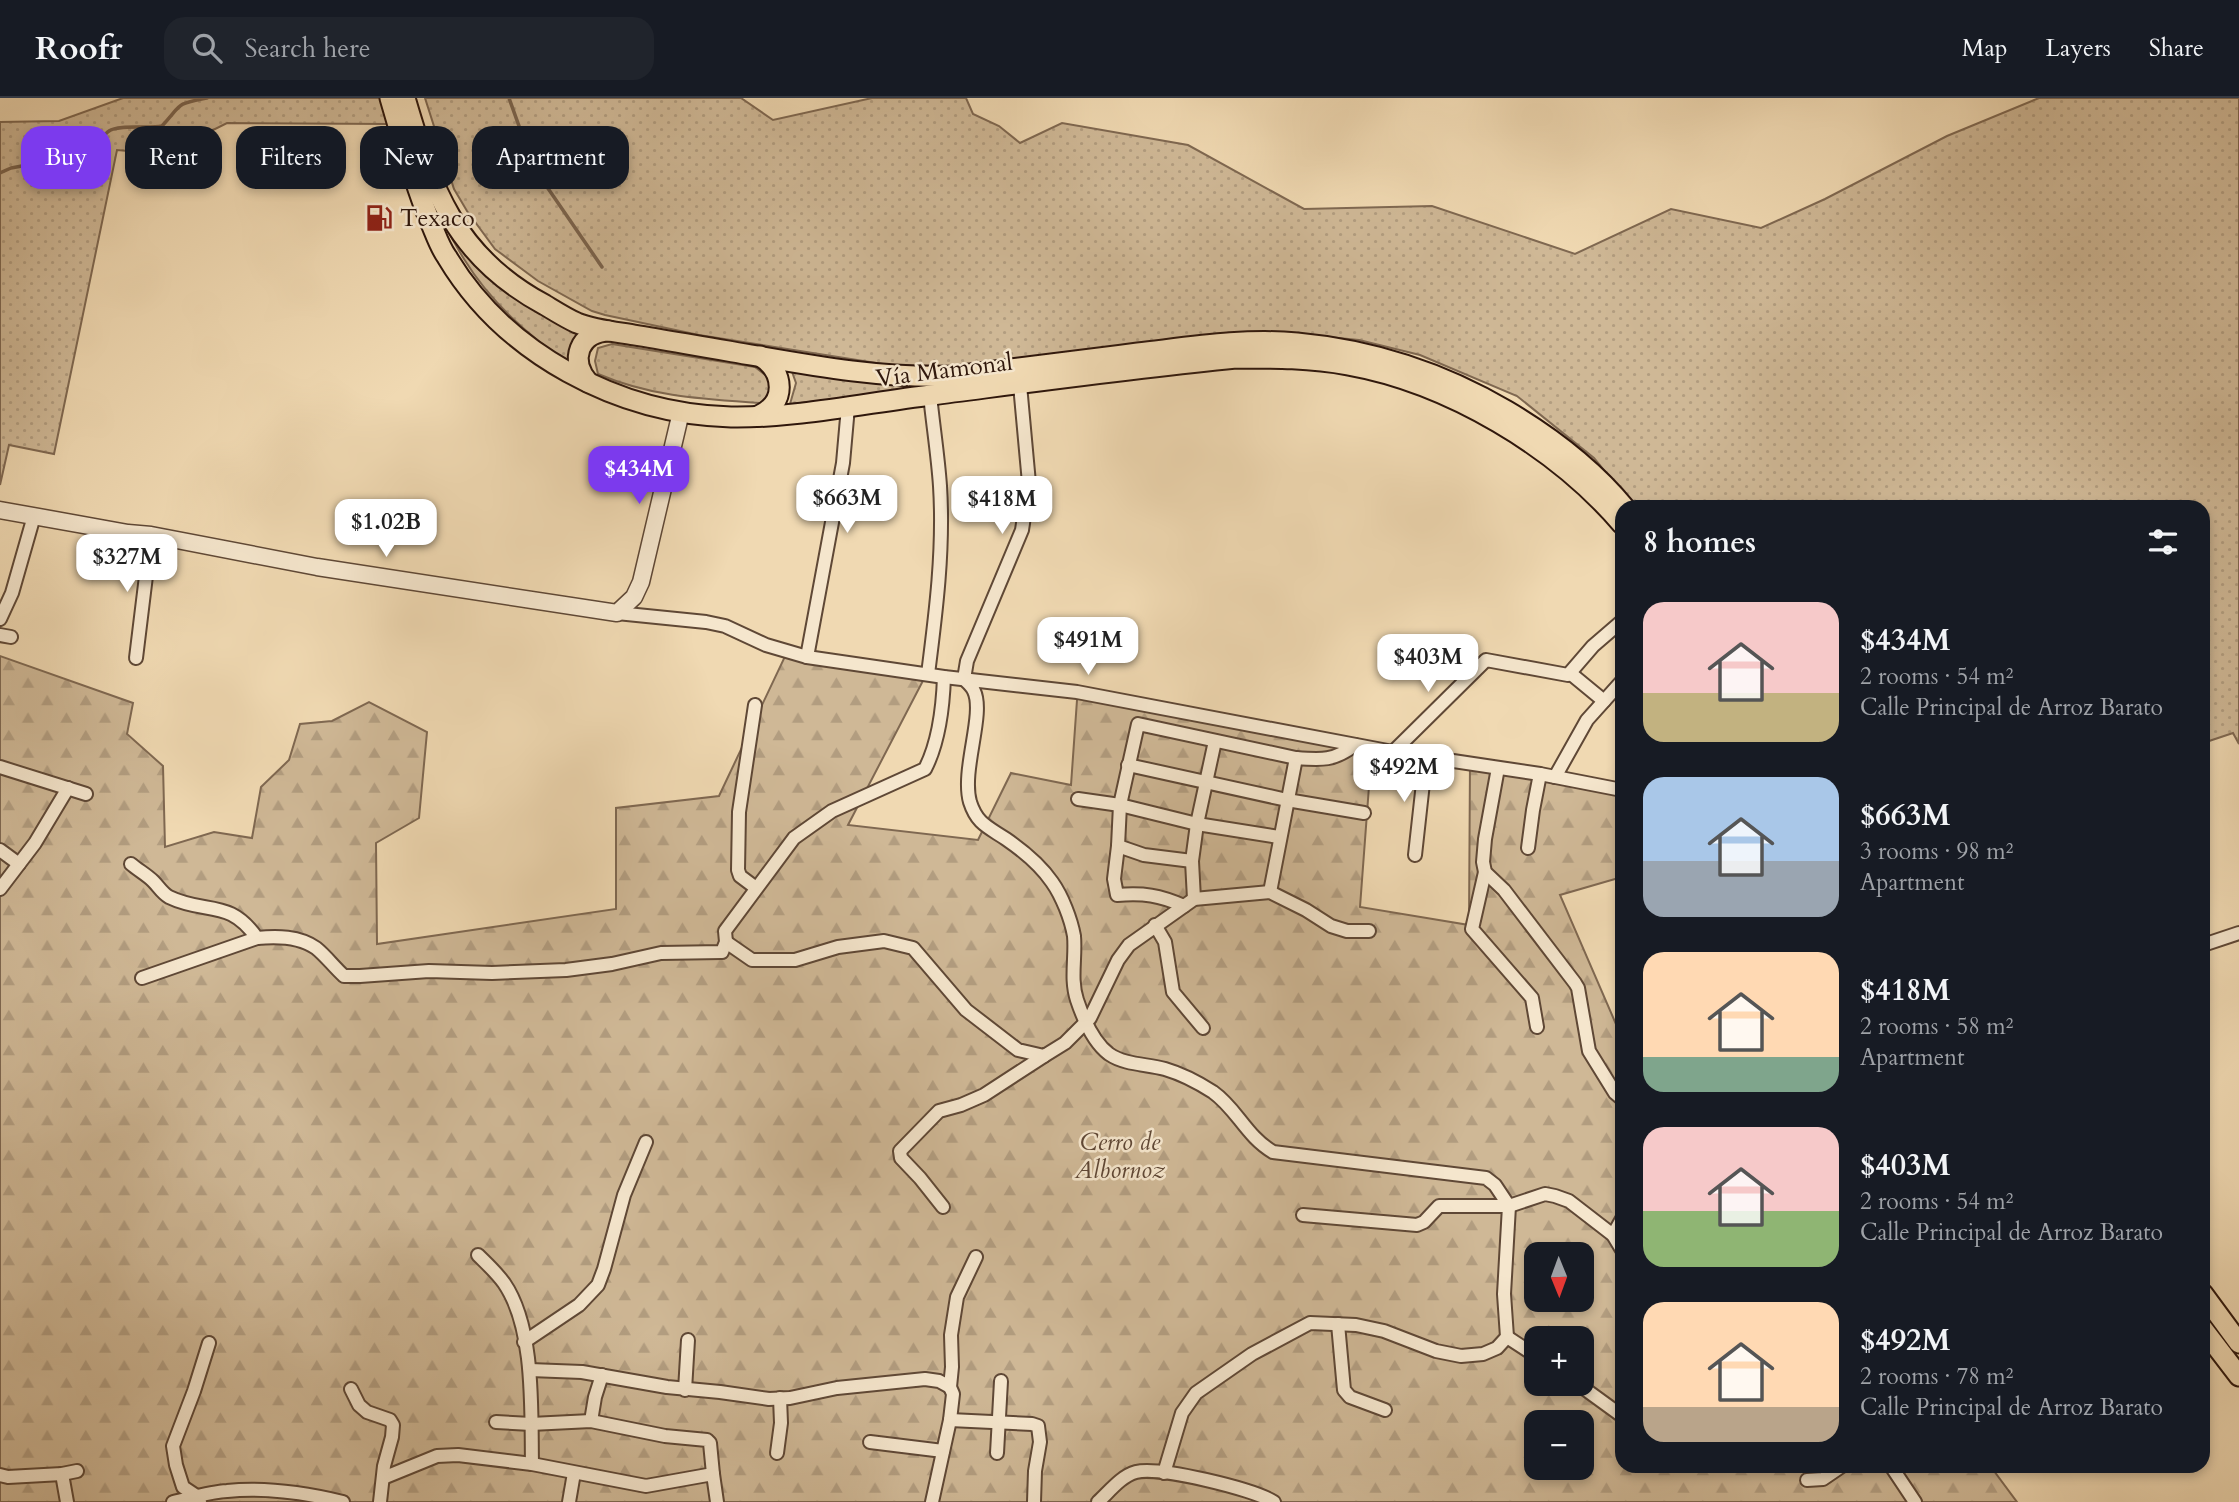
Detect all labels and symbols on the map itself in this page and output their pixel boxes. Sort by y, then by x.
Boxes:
place label: Texaco [400,202,475,235]
fuel station icon: Texaco [364,203,394,233]
street label: Vía Mamonal [874,346,1014,395]
pin: $434M [590,446,688,506]
pin: $663M [798,476,896,535]
pin: $418M [953,476,1051,536]
pin: $1.02B [329,500,443,559]
pin: $327M [78,534,176,594]
pin: $491M [1039,618,1137,677]
pin: $403M [1379,634,1477,694]
pin: $492M [1355,744,1453,804]
park label: Cerro de Albornoz [1074,1126,1166,1187]
north arrow [1524,1242,1594,1312]

